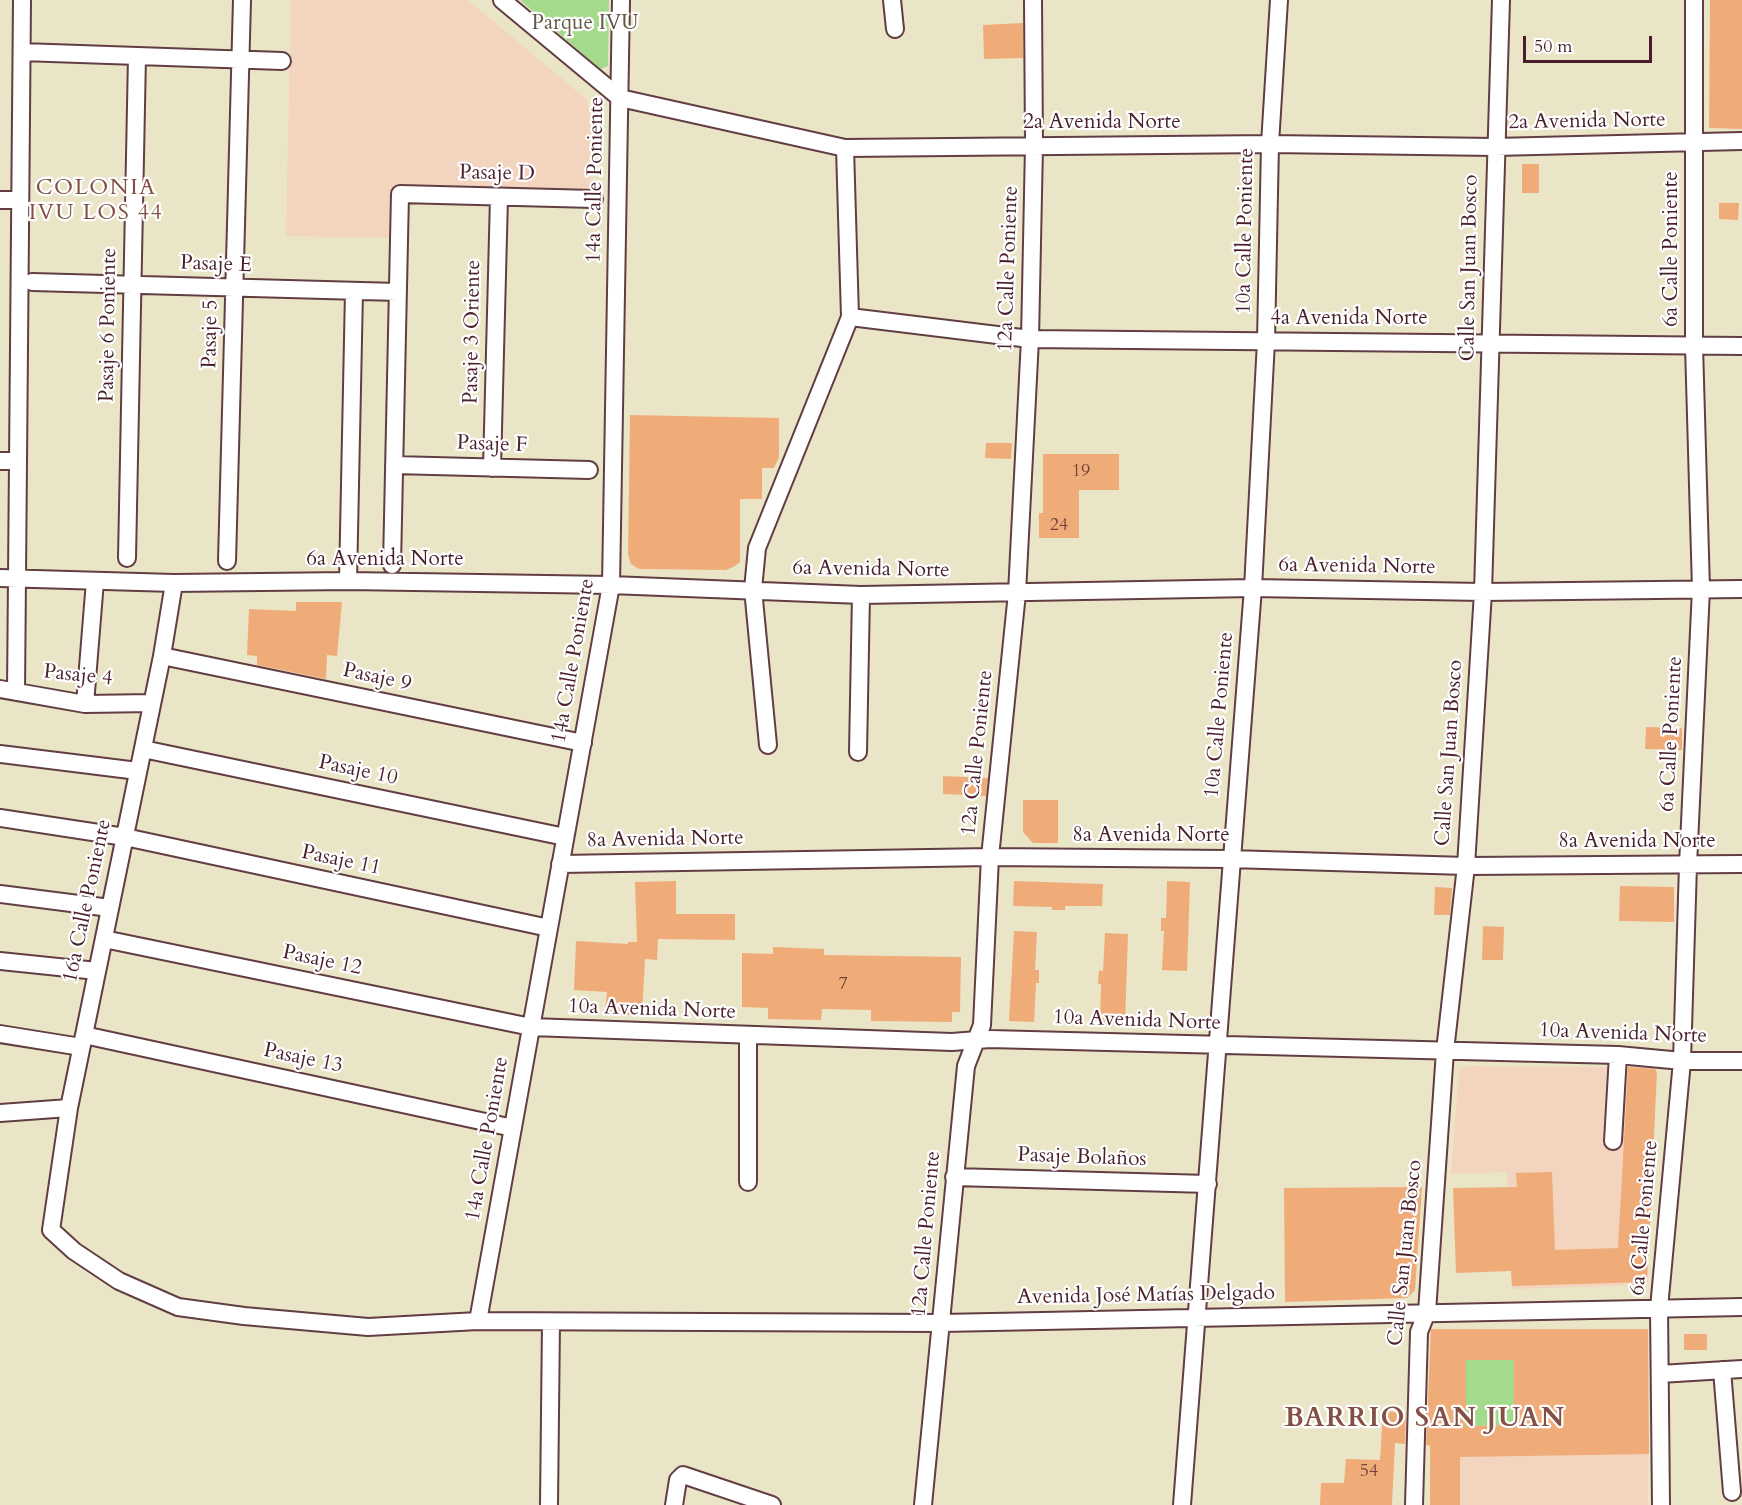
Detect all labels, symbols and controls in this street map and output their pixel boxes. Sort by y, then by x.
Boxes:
park label: Parque IVU [532,11,638,37]
scale bar [1526,24,1655,62]
text: 50 m [1534,34,1573,59]
street label: 14a Calle Poniente [582,97,610,263]
street label: 2a Avenida Norte [1508,108,1666,136]
street label: 2a Avenida Norte [1023,110,1181,136]
street label: 10a Calle Poniente [1232,148,1260,314]
street label: Pasaje D [459,161,535,187]
street label: 6a Calle Poniente [1659,171,1685,327]
street label: Calle San Juan Bosco [1456,174,1484,362]
district label: COLONIA IVU LOS 44 [29,176,163,228]
street label: 12a Calle Poniente [994,185,1024,353]
street label: Pasaje 6 Poniente [95,248,123,402]
street label: Pasaje E [180,251,252,279]
street label: Pasaje 3 Oriente [459,260,487,404]
street label: Pasaje 5 [198,299,224,369]
street label: 4a Avenida Norte [1270,306,1428,332]
street label: Pasaje F [456,431,528,459]
house number: 19 [1072,461,1090,483]
house number: 24 [1050,515,1068,537]
street label: 6a Avenida Norte [306,547,464,573]
street label: 6a Avenida Norte [1278,553,1436,581]
street label: 6a Avenida Norte [792,556,950,584]
street label: 14a Calle Poniente [547,577,601,745]
street label: 10a Calle Poniente [1200,631,1240,799]
street label: 6a Calle Poniente [1655,656,1689,812]
street label: Pasaje 9 [340,658,414,698]
street label: Calle San Juan Bosco [1431,659,1469,847]
street label: Pasaje 4 [42,660,114,692]
street label: 12a Calle Poniente [957,669,999,837]
street label: Pasaje 10 [316,750,400,792]
street label: 16a Calle Poniente [58,817,118,985]
street label: 8a Avenida Norte [1072,823,1230,849]
street label: 8a Avenida Norte [586,826,744,854]
street label: 8a Avenida Norte [1558,829,1716,855]
street label: Pasaje 11 [299,840,383,882]
street label: Pasaje 12 [280,940,364,982]
house number: 7 [838,974,848,996]
street label: 10a Avenida Norte [568,994,736,1026]
street label: 10a Avenida Norte [1053,1005,1221,1037]
street label: 10a Avenida Norte [1539,1018,1707,1050]
street label: Pasaje 13 [261,1038,345,1080]
street label: 14a Calle Poniente [461,1055,515,1223]
street label: 6a Calle Poniente [1626,1139,1664,1297]
street label: Pasaje Bolaños [1017,1143,1147,1173]
street label: 12a Calle Poniente [907,1150,947,1318]
street label: Calle San Juan Bosco [1384,1159,1428,1347]
street label: Avenida José Matías Delgado [1017,1281,1275,1311]
district label: BARRIO SAN JUAN [1284,1404,1566,1436]
house number: 54 [1360,1461,1378,1483]

